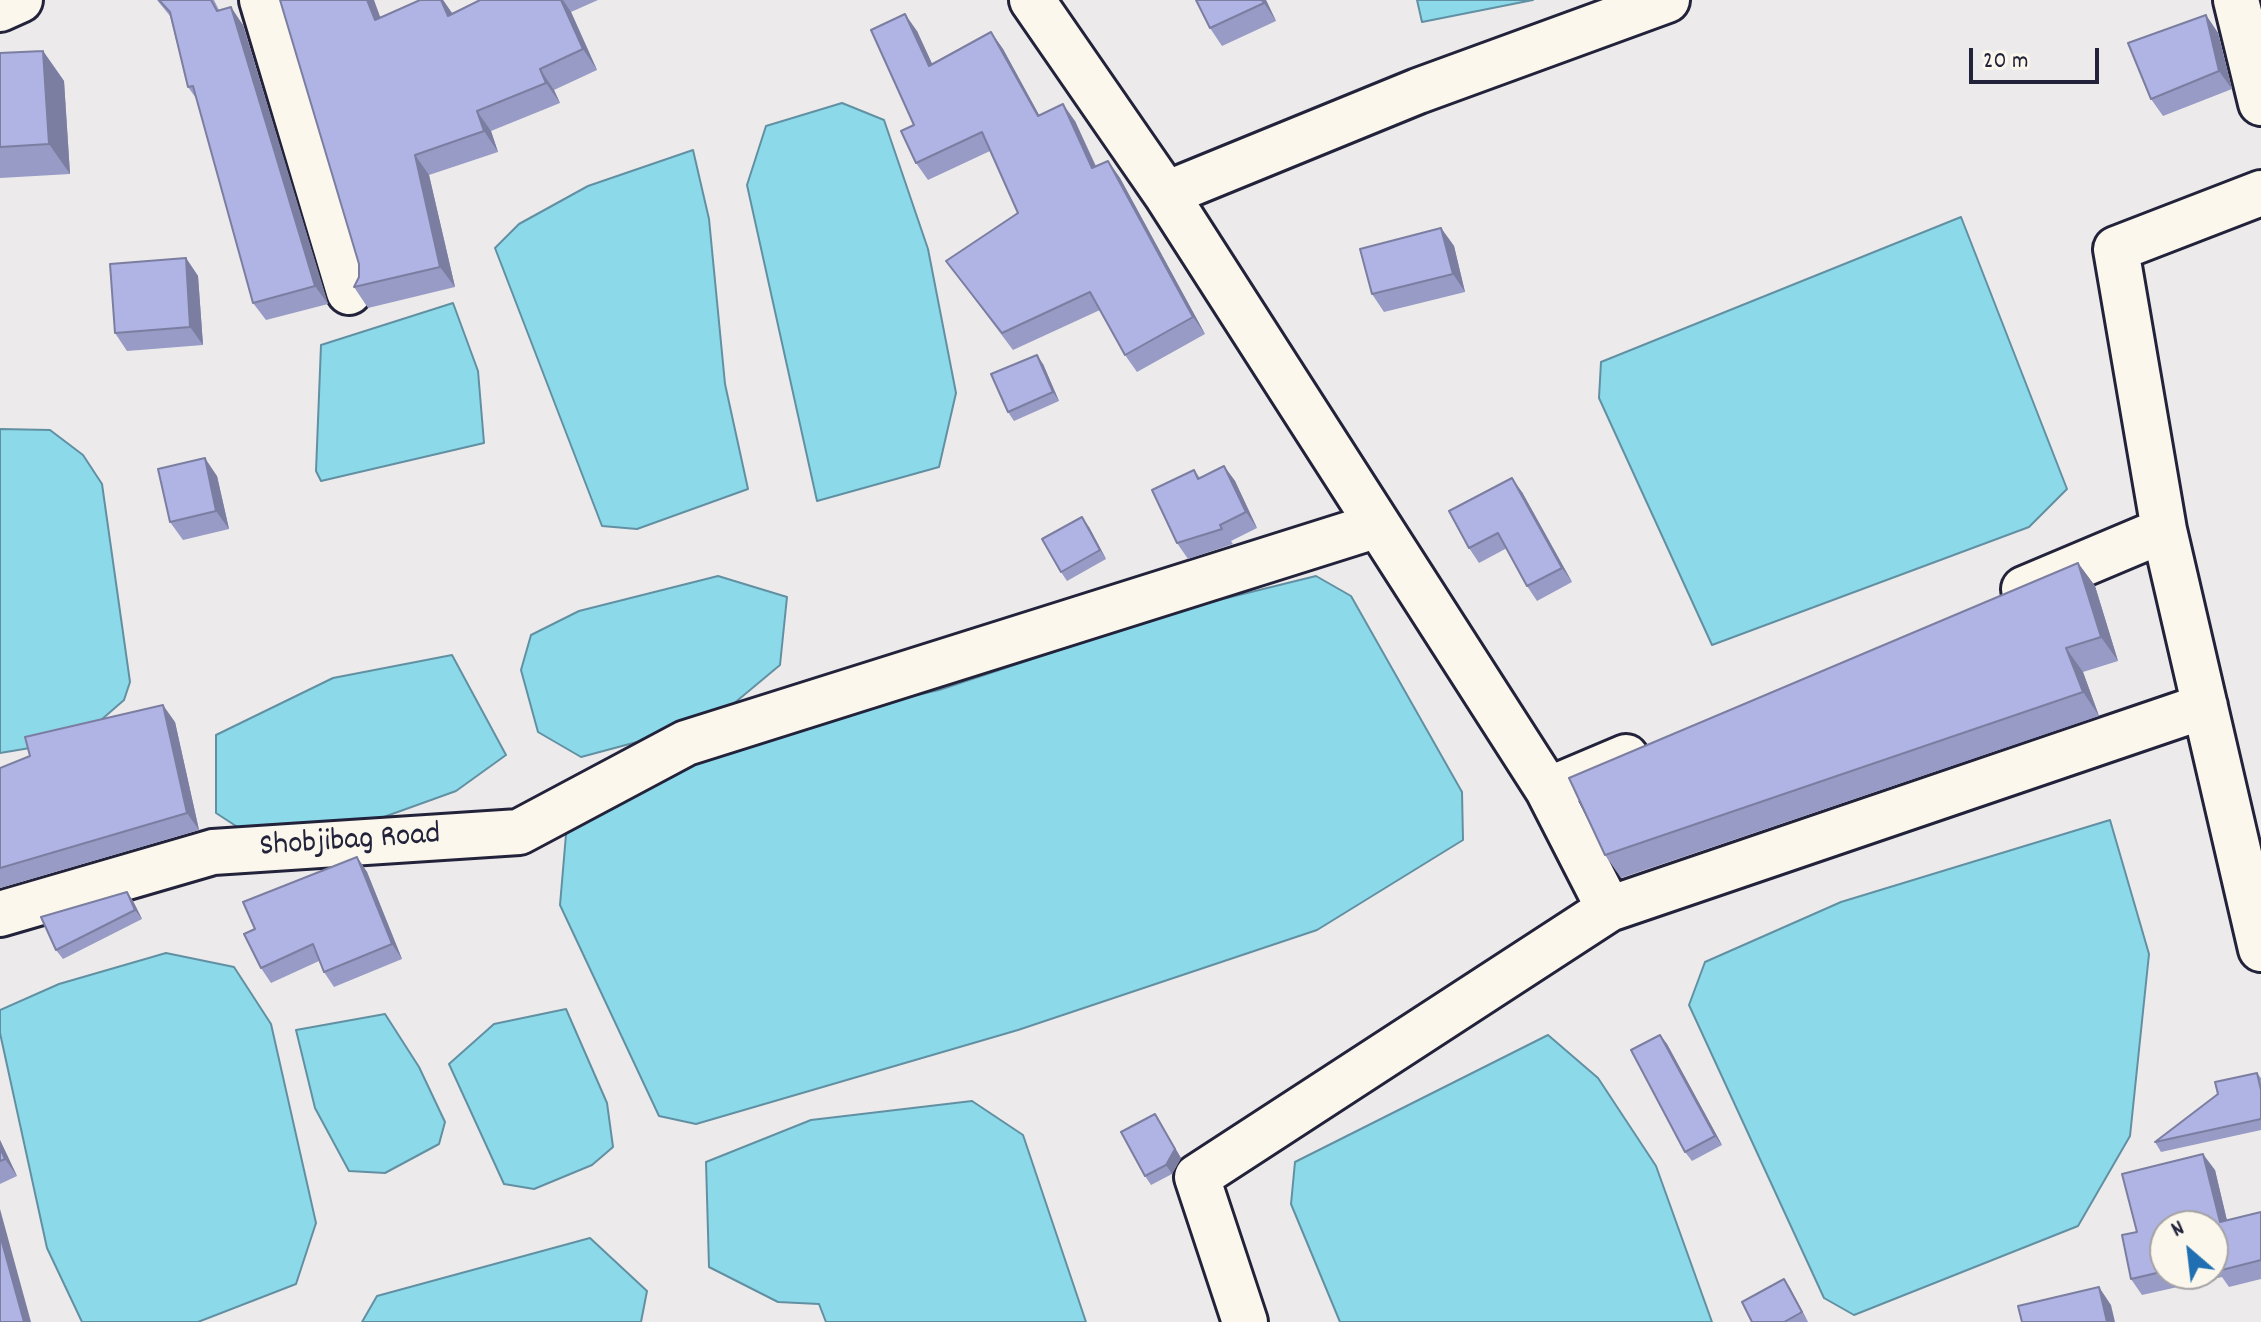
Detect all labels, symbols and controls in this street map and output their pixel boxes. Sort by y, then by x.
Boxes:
scale bar [1973,32,2103,82]
text: 20 m [1983,45,2029,79]
street label: Shobjibag Road [258,818,442,868]
north arrow [2149,1210,2229,1290]
text: N [2166,1214,2191,1246]

